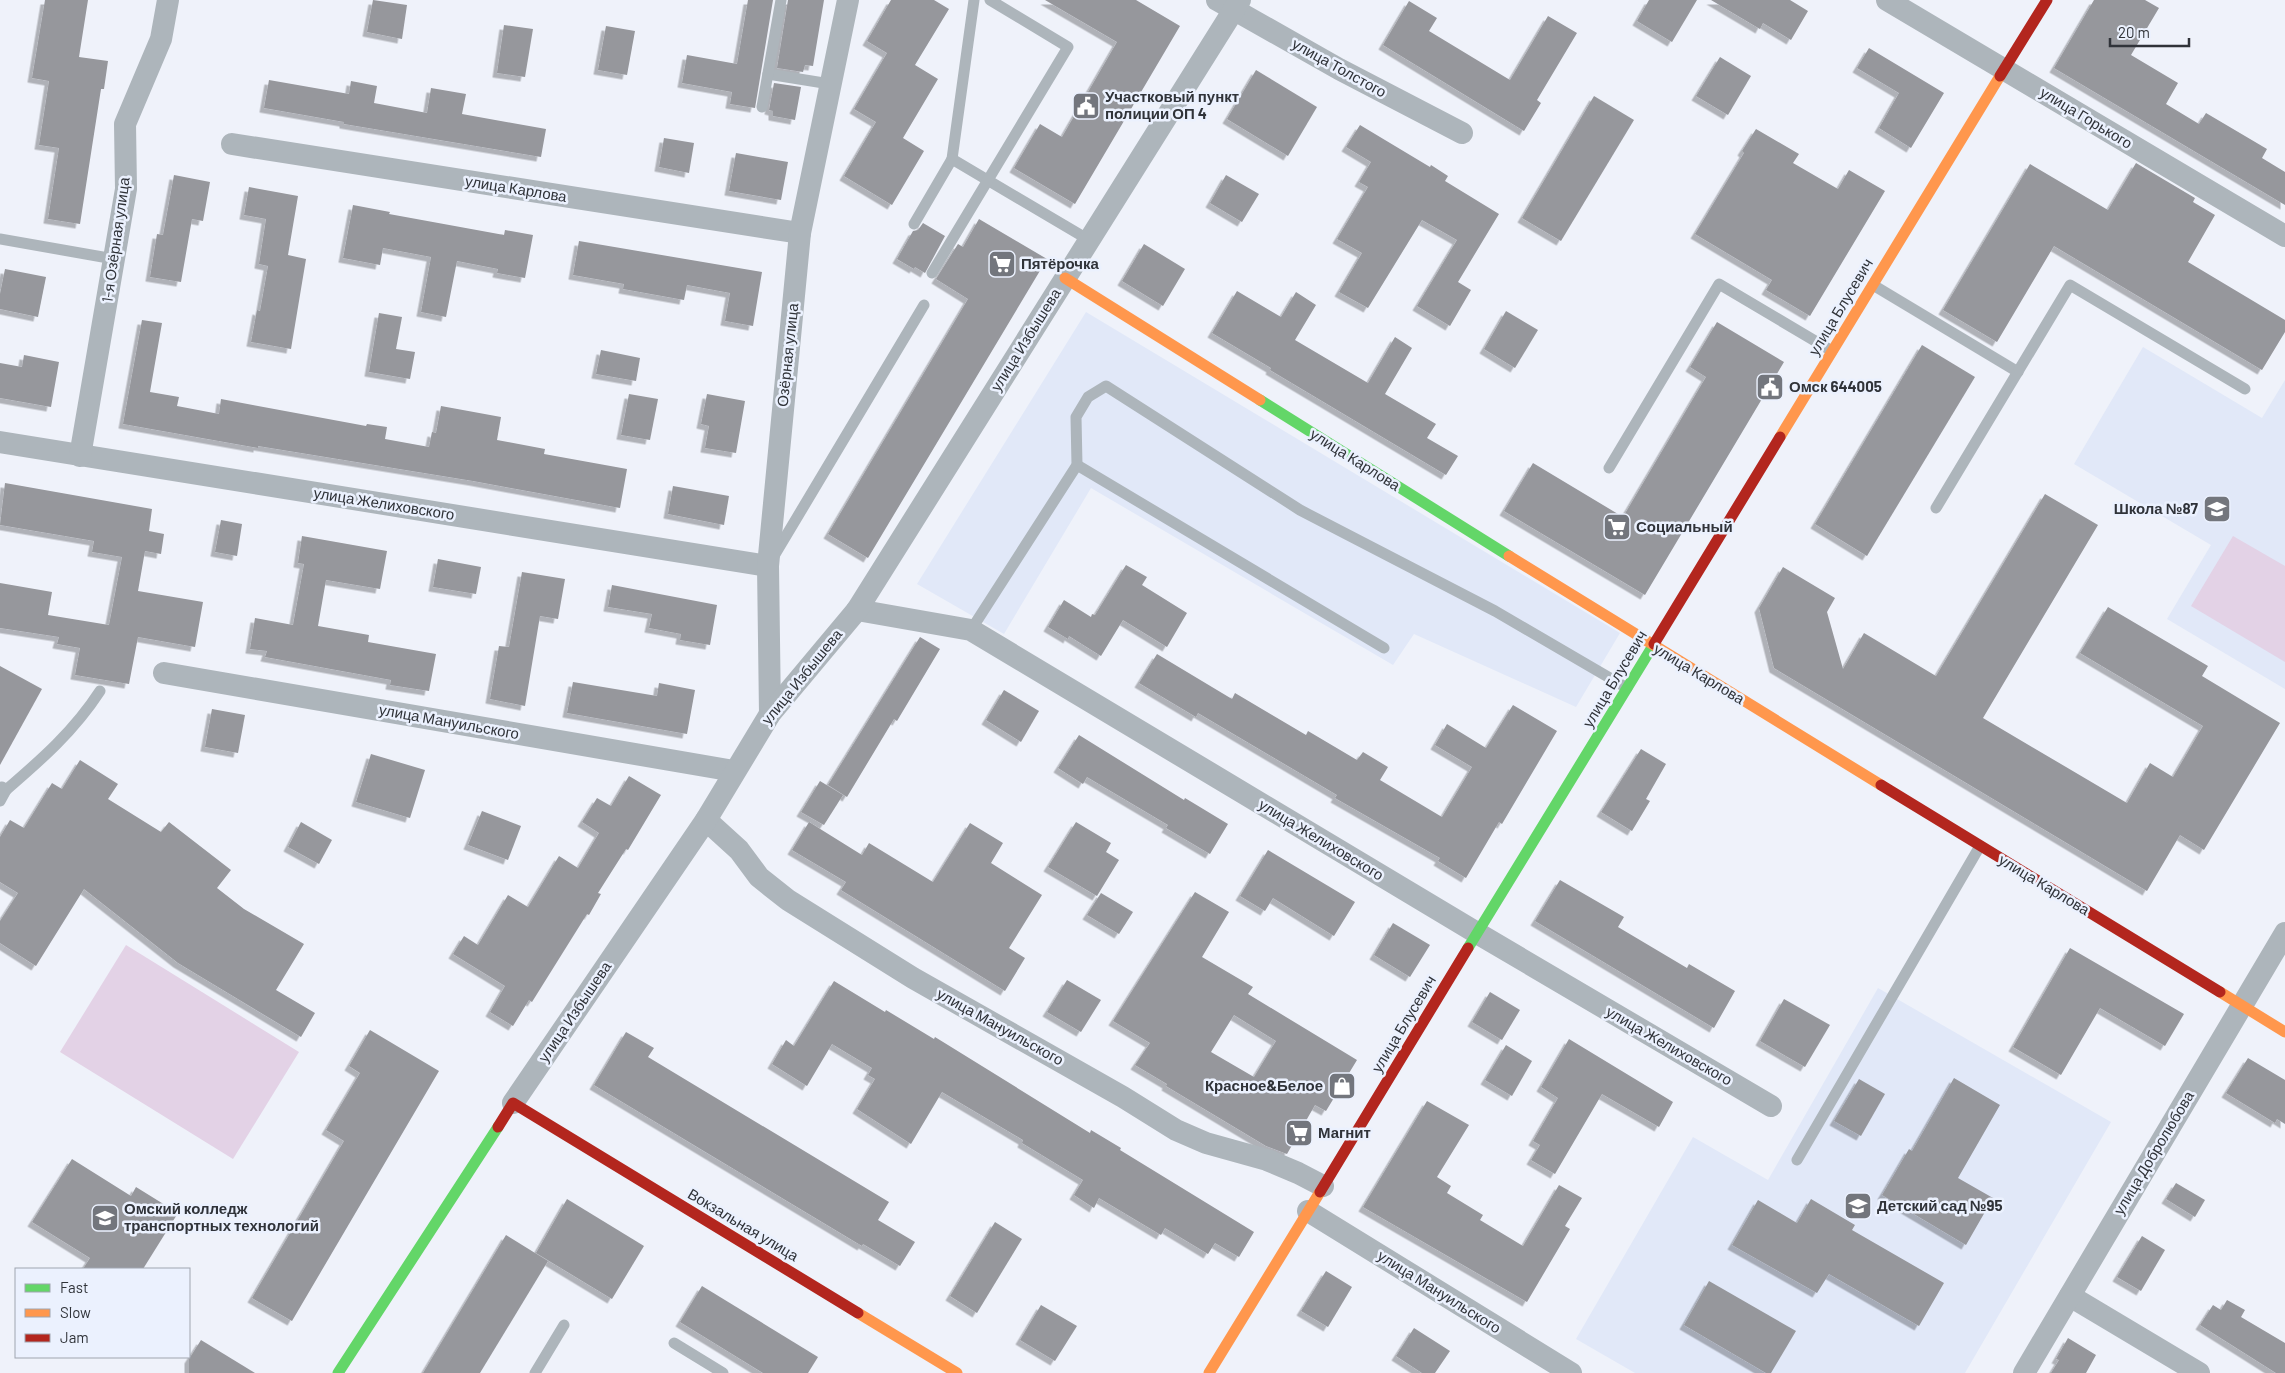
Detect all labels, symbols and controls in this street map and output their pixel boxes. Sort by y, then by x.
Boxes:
scale bar [2110,15,2189,47]
text: 20 m [2118,23,2150,41]
street label: улица Толстого [1289,34,1390,100]
street label: улица Горького [2037,83,2136,152]
place label: Участковый пункт полиции ОП 4 [1105,87,1239,122]
public building icon: Участковый пункт полиции ОП 4 [1071,91,1101,121]
street label: улица Карлова [464,171,569,205]
street label: 1-я Озёрная улица [97,175,133,304]
supermarket icon: Пятёрочка [987,249,1017,279]
place label: Пятёрочка [1021,254,1099,272]
street label: улица Блусевич [1804,255,1876,358]
street label: улица Избышева [986,284,1064,394]
street label: Озёрная улица [773,301,801,408]
public building icon: Омск 644005 [1755,372,1785,402]
place label: Омск 644005 [1789,377,1882,395]
street label: улица Карлова [1307,424,1404,494]
street label: улица Желиховского [312,483,456,523]
school or university icon: Школа №87 [2202,494,2232,524]
place label: Школа №87 [2114,499,2199,517]
supermarket icon: Социальный [1602,512,1632,542]
place label: Социальный [1636,517,1733,535]
street label: улица Избышева [757,624,846,728]
street label: улица Блусевич [1578,627,1650,730]
street label: улица Карлова [1651,639,1749,708]
street label: улица Мануильского [378,700,521,742]
street label: улица Желиховского [1256,795,1387,884]
street label: улица Карлова [1996,850,2094,919]
street label: улица Избышева [534,957,615,1065]
street label: улица Блусевич [1367,972,1439,1075]
street label: улица Мануильского [934,984,1067,1068]
street label: улица Желиховского [1603,1002,1736,1089]
shop icon: Красное&Белое [1327,1071,1357,1101]
place label: Красное&Белое [1205,1076,1323,1094]
street label: улица Добролюбова [2109,1087,2197,1218]
supermarket icon: Магнит [1284,1118,1314,1148]
place label: Магнит [1318,1123,1371,1141]
street label: Вокзальная улица [685,1184,803,1265]
school or university icon: Детский сад №95 [1843,1191,1873,1221]
place label: Детский сад №95 [1877,1196,2003,1214]
place label: Омский колледж транспортных технологий [124,1199,319,1234]
school or university icon: Омский колледж транспортных технологий [90,1203,120,1233]
street label: улица Мануильского [1375,1246,1505,1336]
legend [15,1268,190,1358]
text: Fast [60,1278,88,1296]
text: Slow [60,1303,91,1321]
text: Jam [60,1328,89,1346]

